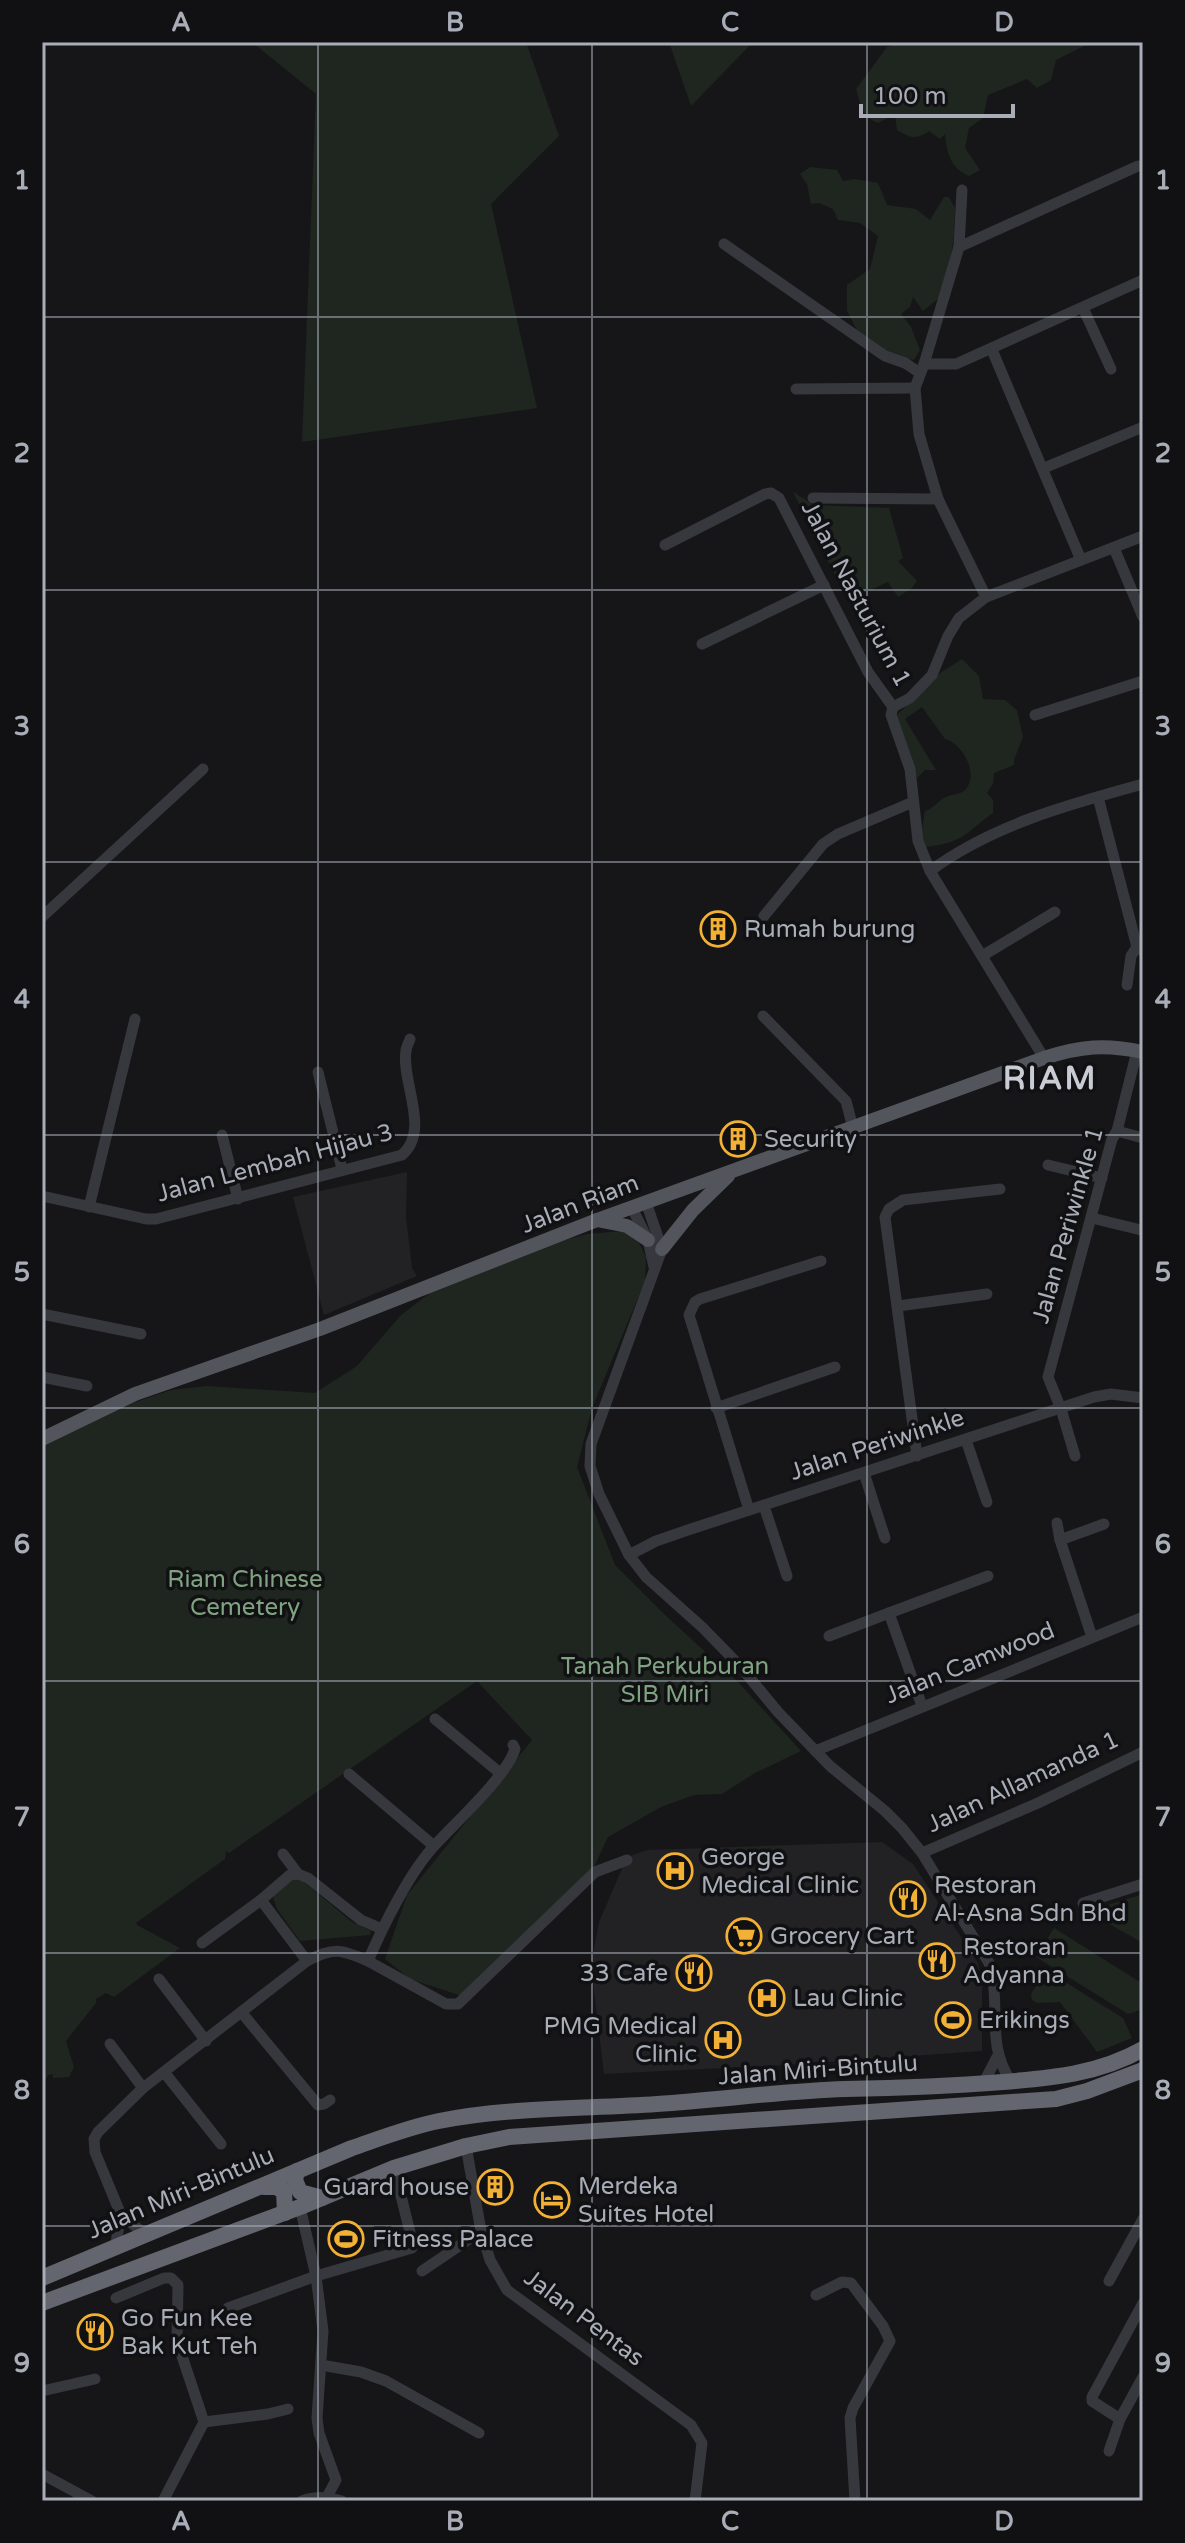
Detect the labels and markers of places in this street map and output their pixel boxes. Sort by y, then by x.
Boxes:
building icon: Rumah burung [699,910,737,948]
place label: Rumah burung [744,915,915,944]
building icon: Security [719,1120,757,1158]
place label: Security [764,1125,857,1154]
place label: George Medical Clinic [701,1843,859,1900]
hospital icon: George Medical Clinic [656,1852,694,1890]
place label: Restoran Al-Asna Sdn Bhd [934,1871,1127,1928]
restaurant icon: Restoran Al-Asna Sdn Bhd [889,1880,927,1918]
supermarket icon: Grocery Cart [725,1917,763,1955]
place label: Grocery Cart [770,1922,915,1951]
place label: Restoran Adyanna [963,1933,1066,1990]
restaurant icon: Restoran Adyanna [918,1942,956,1980]
restaurant icon: 33 Cafe [675,1954,713,1992]
place label: 33 Cafe [580,1959,668,1988]
hospital icon: Lau Clinic [748,1979,786,2017]
place label: Lau Clinic [793,1984,903,2013]
sports icon: Erikings [934,2001,972,2039]
place label: Erikings [979,2006,1070,2035]
place label: PMG Medical Clinic [543,2012,697,2069]
hospital icon: PMG Medical Clinic [704,2021,742,2059]
building icon: Guard house [476,2168,514,2206]
place label: Merdeka Suites Hotel [578,2172,714,2229]
place label: Guard house [324,2173,469,2202]
hotel icon: Merdeka Suites Hotel [533,2181,571,2219]
sports icon: Fitness Palace [327,2220,365,2258]
place label: Fitness Palace [372,2225,534,2254]
place label: Go Fun Kee Bak Kut Teh [121,2304,258,2361]
restaurant icon: Go Fun Kee Bak Kut Teh [76,2313,114,2351]

